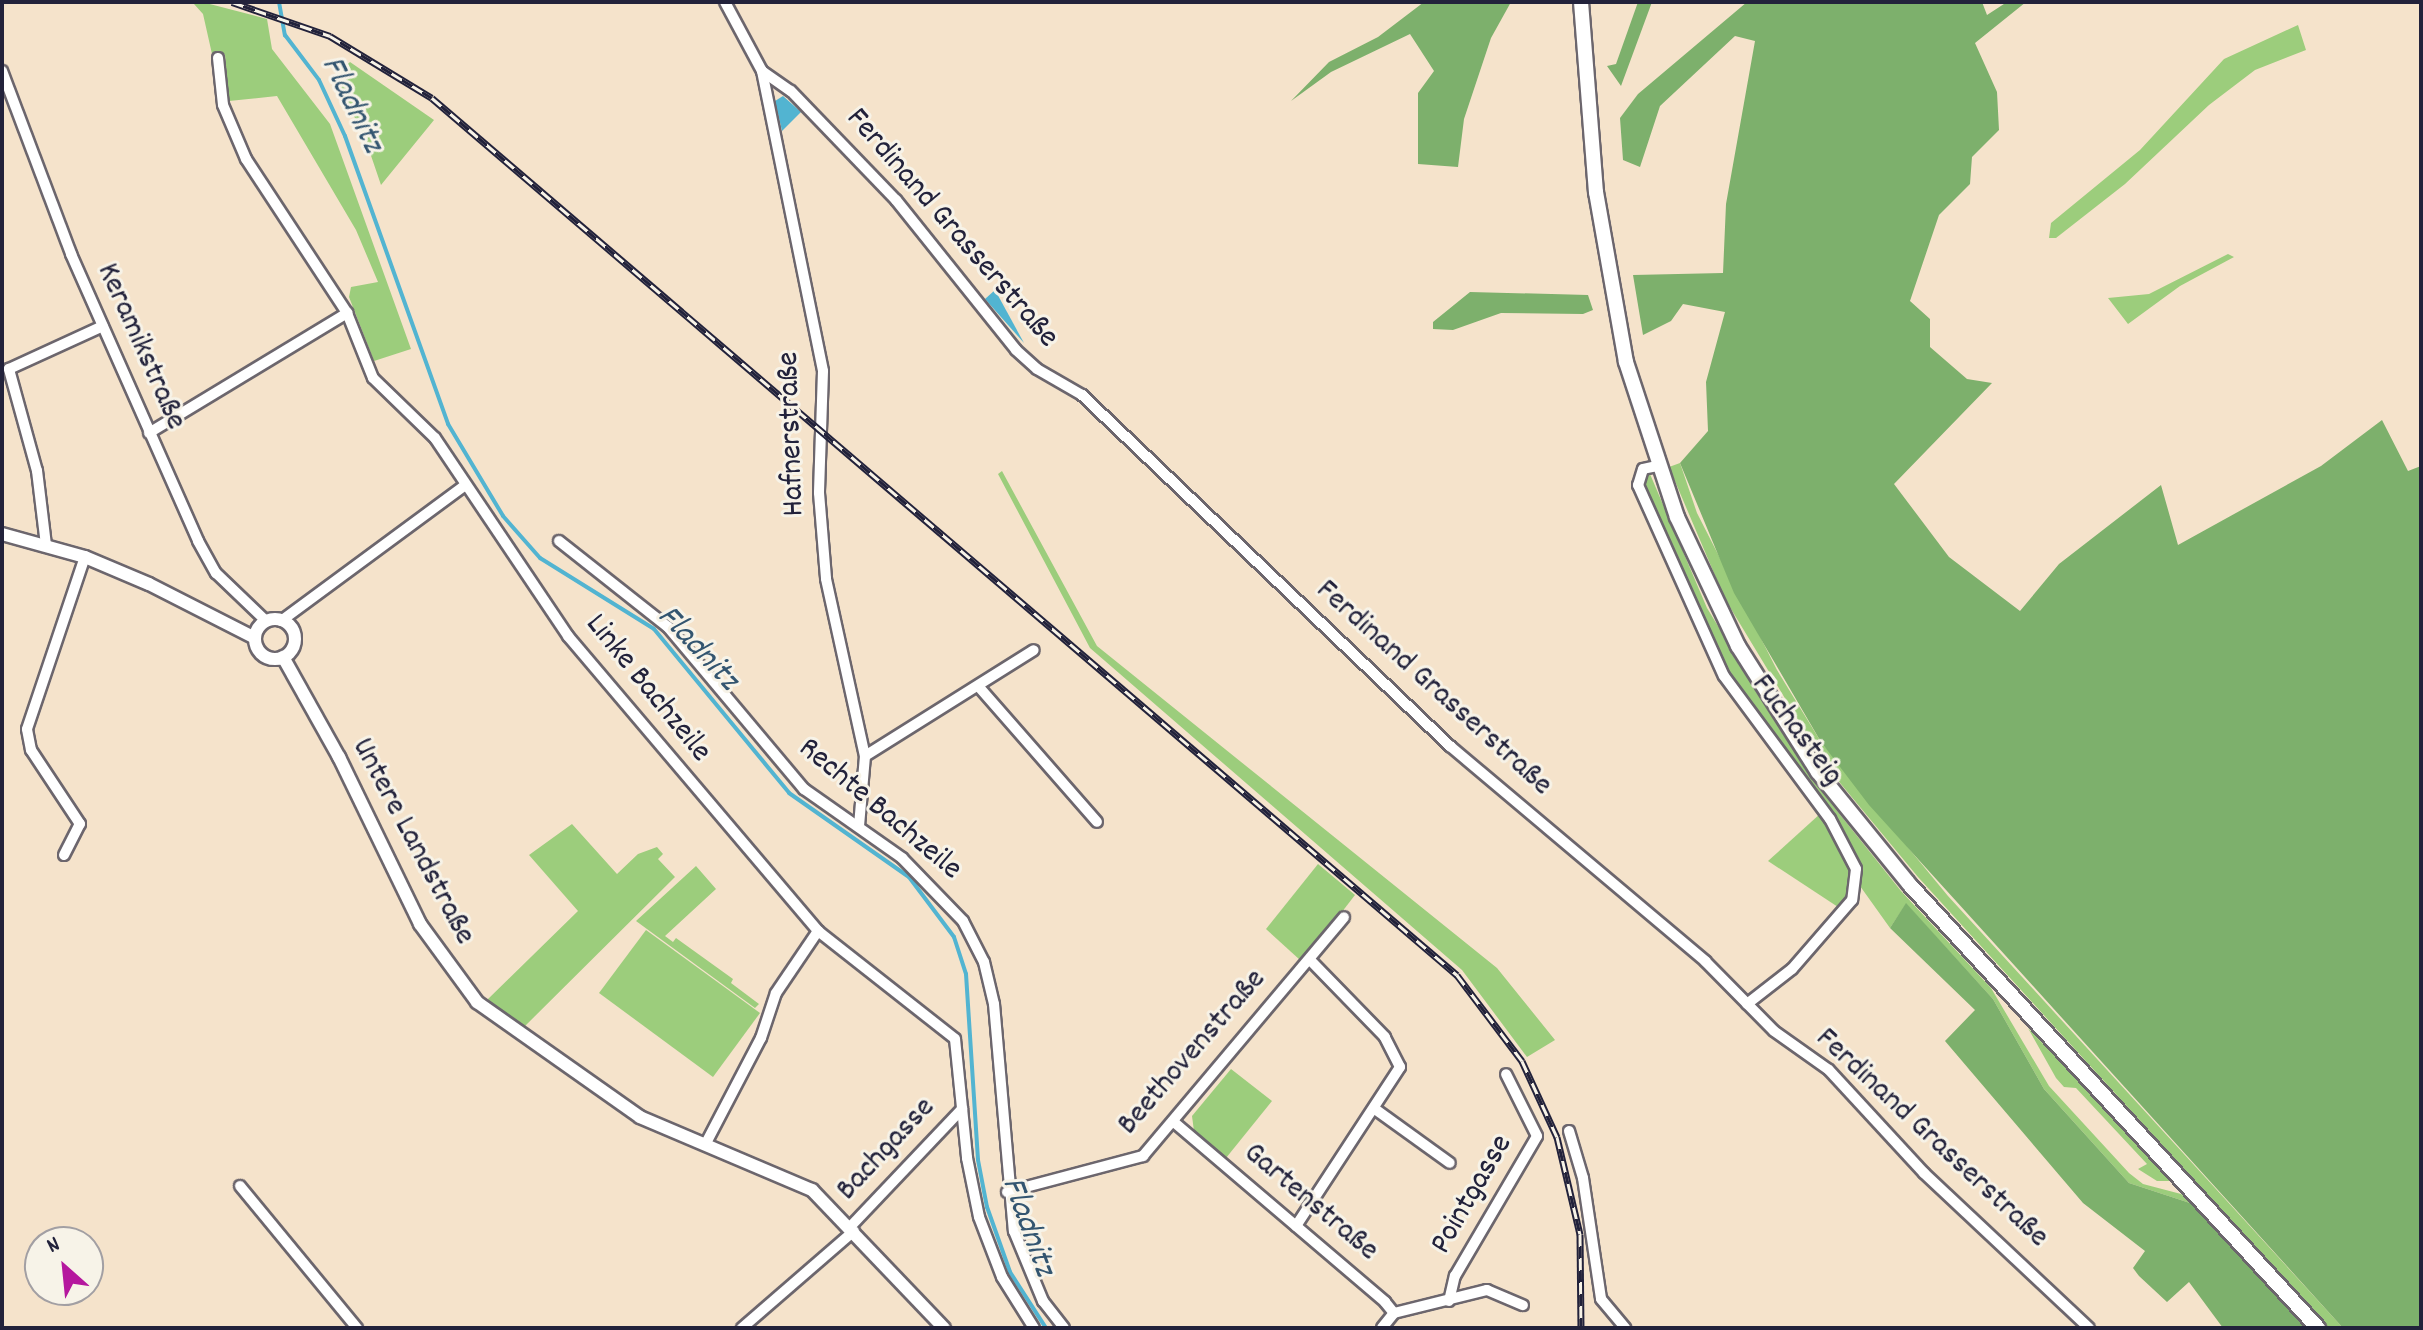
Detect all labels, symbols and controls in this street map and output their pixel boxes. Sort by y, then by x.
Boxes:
water label: Fladnitz [310,50,392,160]
street label: Ferdinand Grasserstraße [836,101,1066,357]
street label: Keramikstraße [86,258,194,436]
street label: Hafnerstraße [771,351,815,517]
street label: Ferdinand Grasserstraße [1307,573,1559,805]
water label: Fladnitz [647,598,747,700]
street label: Linke Bachzeile [576,607,718,771]
street label: Fuchasteig [1742,668,1850,794]
street label: Rechte Bachzeile [789,730,969,890]
street label: Untere Landstraße [341,732,483,952]
street label: Beethovenstraße [1110,962,1276,1144]
street label: Ferdinand Grasserstraße [1806,1021,2056,1257]
street label: Bachgasse [829,1090,945,1210]
street label: Pointgasse [1424,1129,1522,1261]
street label: Gartenstraße [1234,1135,1386,1271]
water label: Fladnitz [990,1172,1064,1282]
north arrow [24,1226,104,1306]
text: N [42,1230,66,1262]

